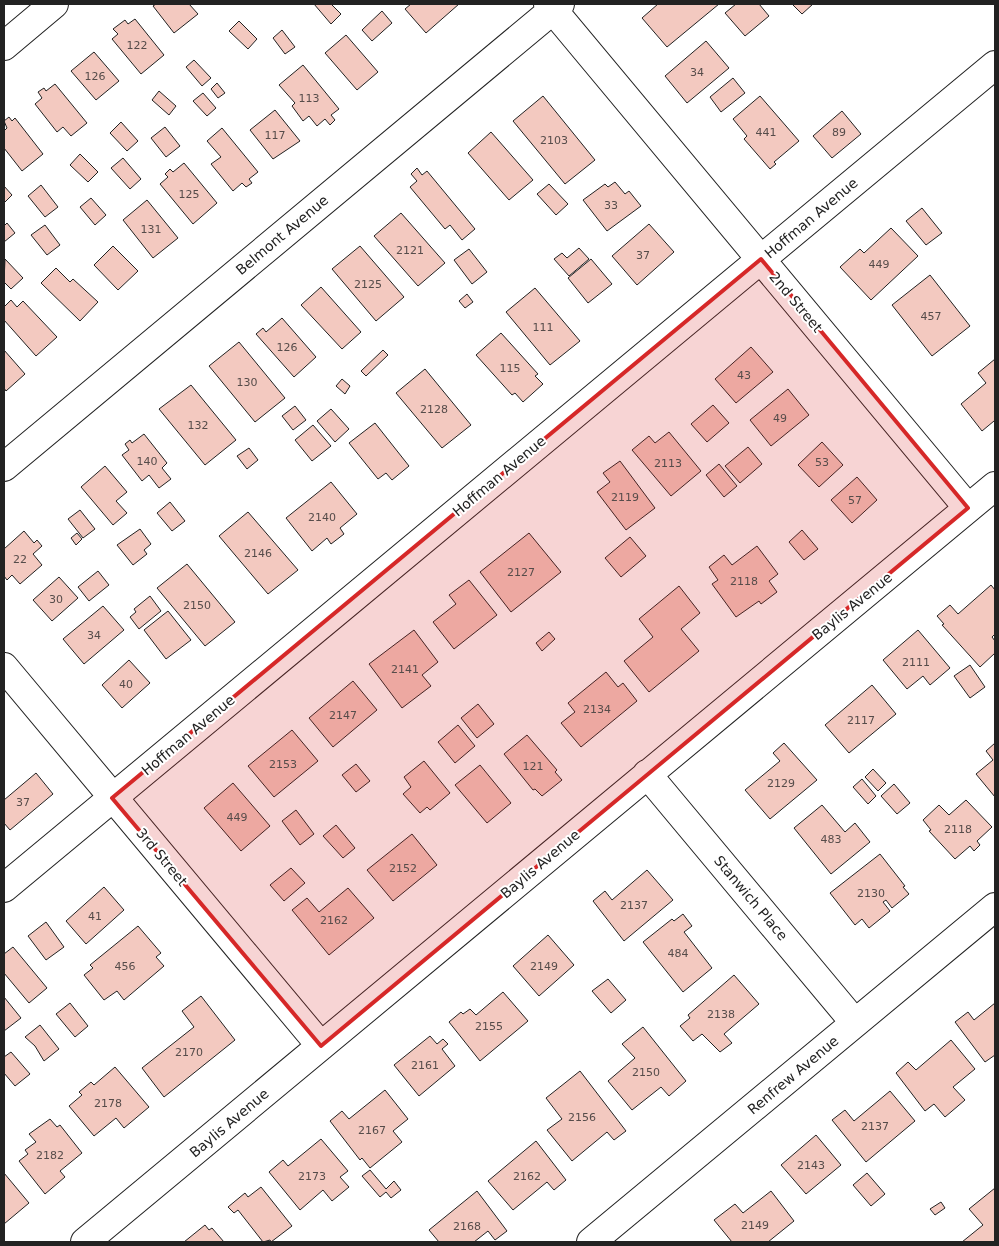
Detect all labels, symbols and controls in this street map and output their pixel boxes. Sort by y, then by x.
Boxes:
house number: 122 [127,39,148,52]
house number: 34 [690,66,704,79]
house number: 126 [85,70,106,83]
house number: 113 [299,92,320,105]
house number: 441 [756,126,777,139]
house number: 89 [832,126,846,139]
house number: 117 [265,129,286,142]
house number: 2103 [540,134,568,147]
street label: Hoffman Avenue [761,174,861,262]
house number: 125 [179,188,200,201]
street label: Belmont Avenue [233,192,331,278]
house number: 33 [604,199,618,212]
house number: 131 [141,223,162,236]
house number: 2121 [396,244,424,257]
house number: 37 [636,249,650,262]
house number: 449 [869,258,890,271]
street label: 2nd Street [766,269,826,336]
house number: 2125 [354,278,382,291]
house number: 457 [921,310,942,323]
house number: 111 [533,321,554,334]
house number: 126 [277,341,298,354]
house number: 115 [500,362,521,375]
house number: 43 [737,369,751,382]
house number: 130 [237,376,258,389]
house number: 2128 [420,403,448,416]
house number: 49 [773,412,787,425]
house number: 132 [188,419,209,432]
street label: Hoffman Avenue [449,432,549,520]
house number: 140 [137,455,158,468]
house number: 53 [815,456,829,469]
house number: 2113 [654,457,682,470]
house number: 2119 [611,491,639,504]
house number: 57 [848,494,862,507]
house number: 2140 [308,511,336,524]
house number: 2146 [244,547,272,560]
house number: 22 [13,553,27,566]
house number: 2127 [507,566,535,579]
street label: Baylis Avenue [809,569,895,643]
house number: 2118 [730,575,758,588]
house number: 30 [49,593,63,606]
house number: 2150 [183,599,211,612]
house number: 34 [87,629,101,642]
house number: 2111 [902,656,930,669]
house number: 2141 [391,663,419,676]
house number: 40 [119,678,133,691]
street label: Hoffman Avenue [138,691,238,779]
house number: 2134 [583,703,611,716]
house number: 2147 [329,709,357,722]
house number: 2117 [847,714,875,727]
house number: 2153 [269,758,297,771]
house number: 121 [523,760,544,773]
house number: 2129 [767,777,795,790]
house number: 37 [16,796,30,809]
house number: 449 [227,811,248,824]
house number: 2118 [944,823,972,836]
street label: 3rd Street [133,825,191,889]
street label: Baylis Avenue [497,826,583,902]
house number: 483 [821,833,842,846]
street label: Stanwich Place [711,852,791,944]
house number: 2152 [389,862,417,875]
house number: 2130 [857,887,885,900]
house number: 2137 [620,899,648,912]
house number: 41 [88,910,102,923]
house number: 2162 [320,914,348,927]
house number: 484 [668,947,689,960]
house number: 456 [115,960,136,973]
house number: 2149 [530,960,558,973]
house number: 2138 [707,1008,735,1021]
house number: 2155 [475,1020,503,1033]
street label: Renfrew Avenue [744,1032,842,1118]
house number: 2170 [175,1046,203,1059]
house number: 2161 [411,1059,439,1072]
house number: 2150 [632,1066,660,1079]
street label: Baylis Avenue [186,1085,272,1161]
house number: 2178 [94,1097,122,1110]
house number: 2156 [568,1111,596,1124]
house number: 2137 [861,1120,889,1133]
house number: 2167 [358,1124,386,1137]
house number: 2182 [36,1149,64,1162]
house number: 2143 [797,1159,825,1172]
house number: 2173 [298,1170,326,1183]
house number: 2162 [513,1170,541,1183]
house number: 2149 [741,1219,769,1232]
house number: 2168 [453,1220,481,1233]

